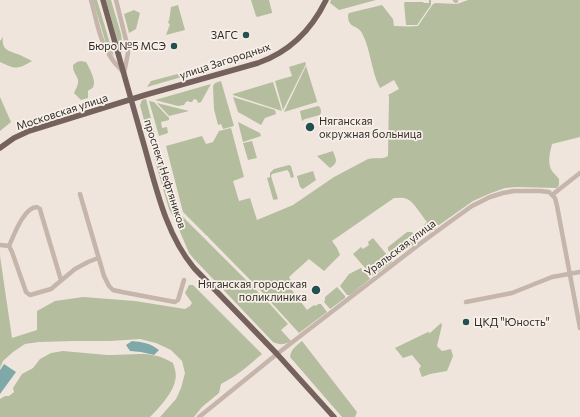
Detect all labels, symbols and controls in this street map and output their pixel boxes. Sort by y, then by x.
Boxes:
place label: ЗАГС [211,28,238,42]
marker: ЗАГС [241,30,251,40]
place label: Бюро №5 МСЭ [88,39,166,53]
street label: улица Загородных [178,40,272,82]
marker: Бюро №5 МСЭ [169,41,179,51]
street label: Московская улица [15,91,109,133]
place label: Няганская окружная больница [319,114,422,140]
street label: проспект Нефтяников [141,118,189,230]
marker: Няганская окружная больница [304,121,316,133]
street label: Уральская улица [362,217,438,279]
place label: Няганская городская поликлиника [198,277,307,303]
marker: Няганская городская поликлиника [310,284,322,296]
place label: ЦКД "Юность" [474,315,550,329]
marker: ЦКД "Юность" [461,317,471,327]

